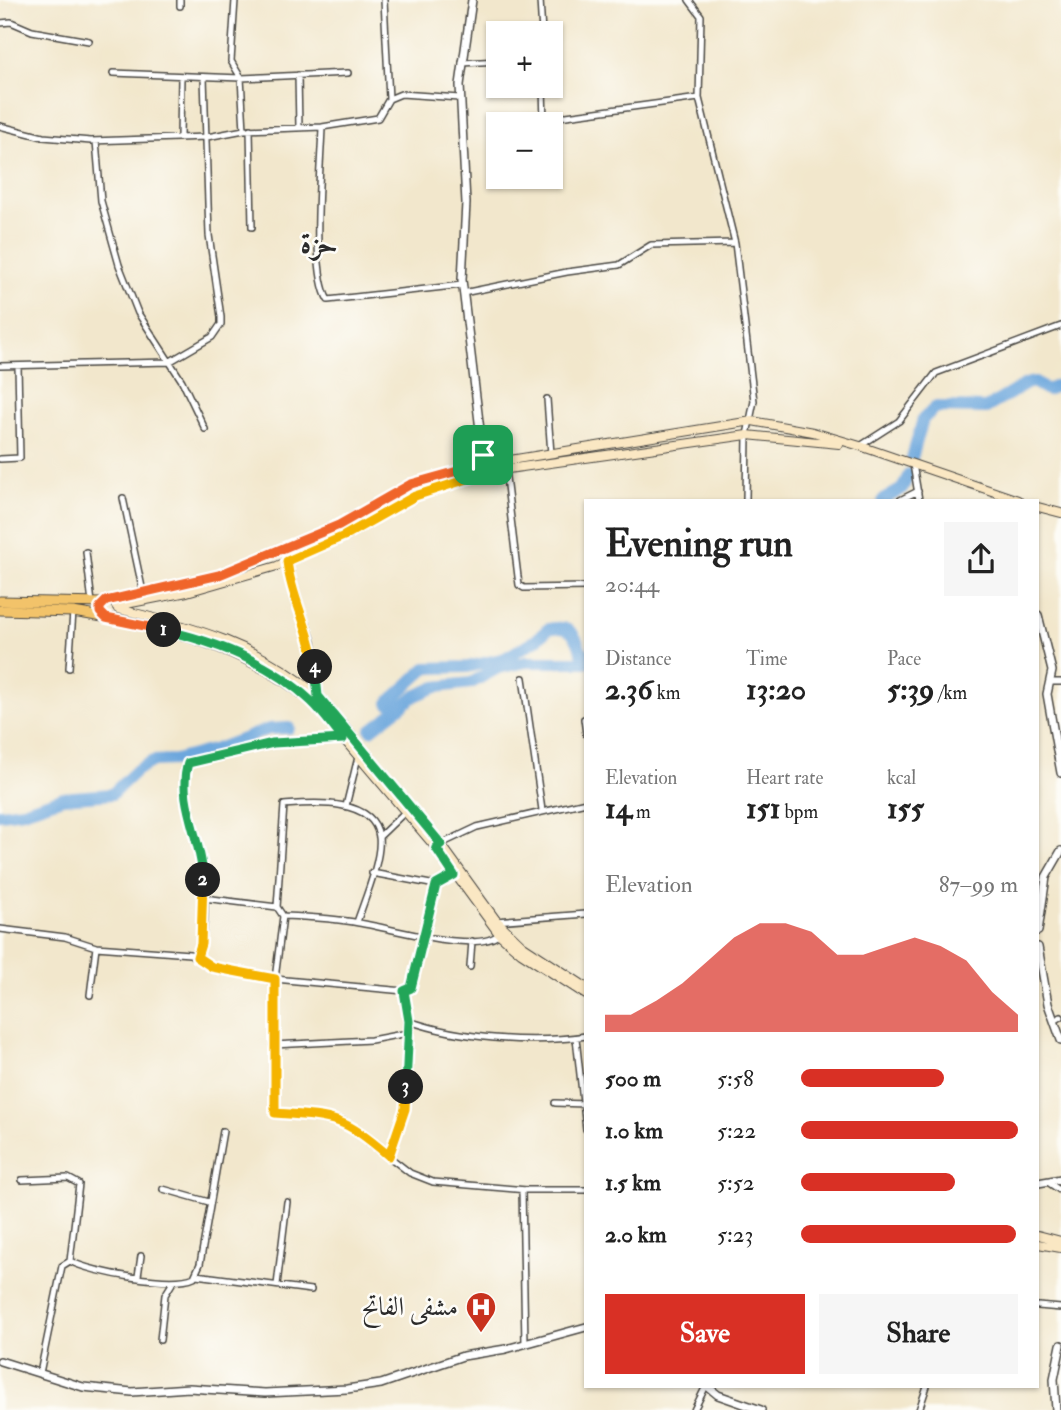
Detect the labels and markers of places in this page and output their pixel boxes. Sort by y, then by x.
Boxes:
pin [453,425,513,485]
pin: 1 [146,612,182,648]
pin: 4 [298,650,332,684]
pin: 2 [186,862,220,898]
pin: 3 [388,1070,424,1104]
hospital icon: مشفى الفاتح [464,1290,498,1334]
place label: مشفى الفاتح [361,1291,458,1328]

